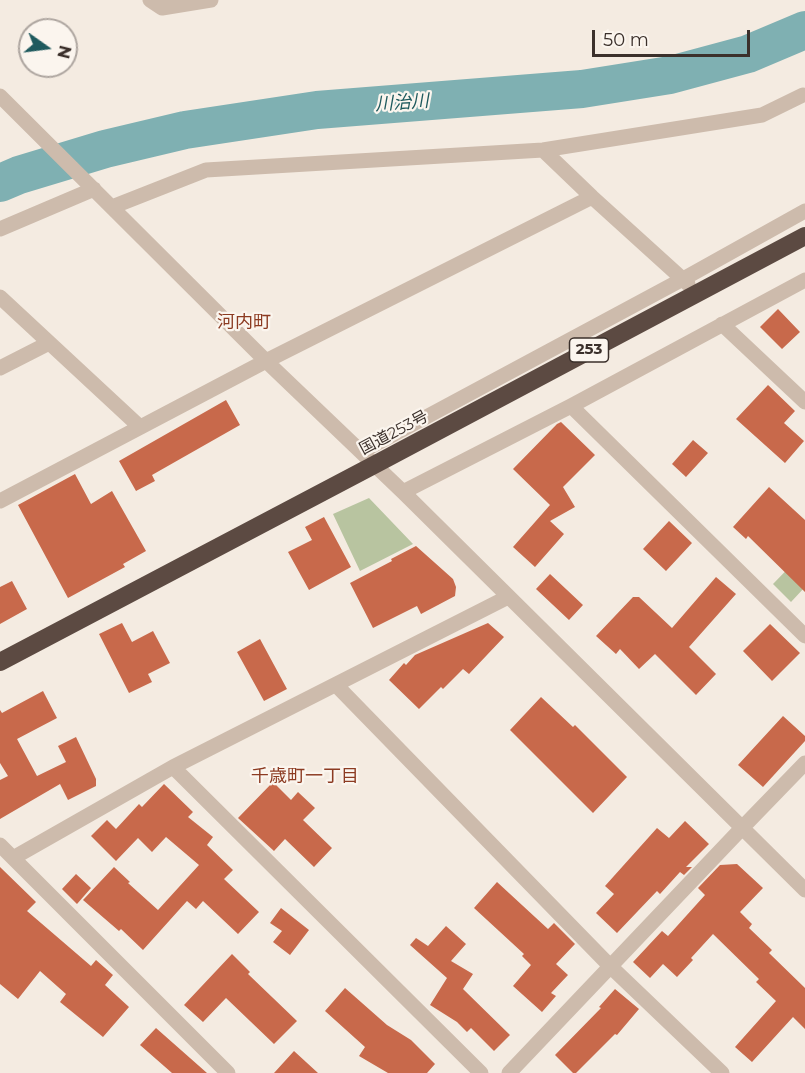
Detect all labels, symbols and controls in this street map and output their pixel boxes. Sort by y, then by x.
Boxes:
north arrow [18,18,78,78]
scale bar [595,18,752,56]
text: 50 m [603,29,649,51]
text: N [53,43,75,61]
water label: 川治川 [374,90,430,116]
district label: 河内町 [217,312,271,334]
road number: 253 [570,338,608,362]
street label: 国道253号 [356,407,432,459]
district label: 千歳町一丁目 [251,766,359,788]

